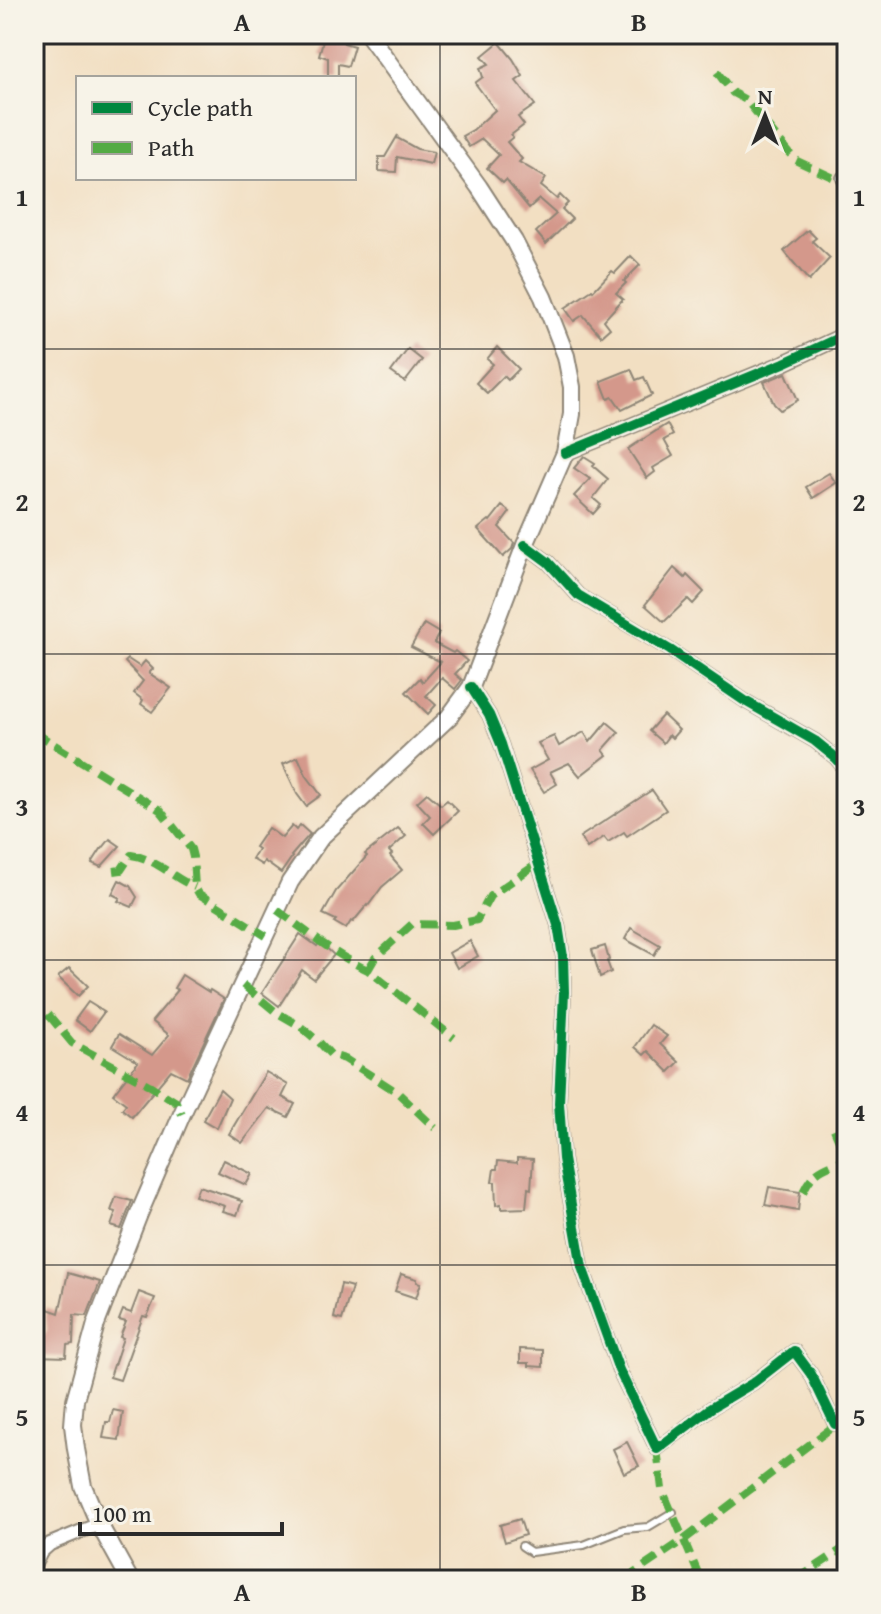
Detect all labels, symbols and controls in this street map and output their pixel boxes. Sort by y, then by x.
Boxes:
text: A [234,2,251,41]
text: B [631,2,647,41]
legend [76,76,356,180]
north arrow [725,76,805,156]
text: N [758,80,773,112]
text: Cycle path [148,90,253,125]
text: Path [148,130,195,165]
text: 1 [15,177,29,216]
text: 1 [852,177,866,216]
text: 2 [15,482,29,521]
text: 2 [852,482,866,521]
text: 3 [15,787,29,826]
text: 3 [852,787,866,826]
text: 4 [15,1092,29,1131]
text: 4 [852,1092,866,1131]
text: 5 [15,1397,29,1436]
text: 5 [852,1397,866,1436]
scale bar [80,1486,282,1536]
text: 100 m [92,1496,152,1531]
text: A [234,1572,251,1611]
text: B [631,1572,647,1611]

